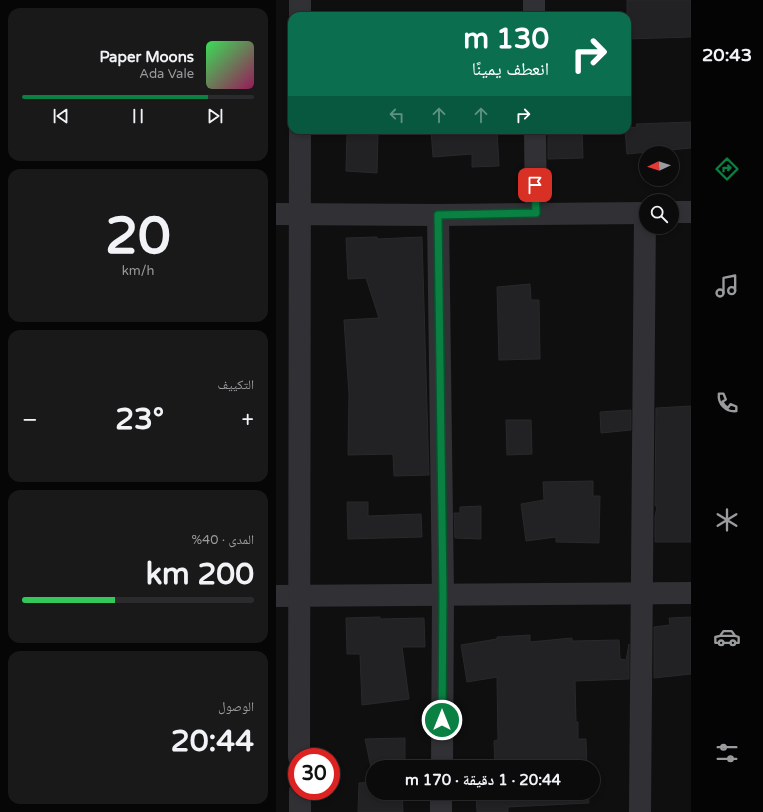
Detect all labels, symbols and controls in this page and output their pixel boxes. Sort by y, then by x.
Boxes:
text: 130 m [463,22,549,56]
icon: right [563,28,615,80]
text: 20:43 [702,44,752,66]
text: Paper Moons [99,48,194,66]
text: انعطف يمينًا [472,58,549,80]
text: Ada Vale [139,66,194,82]
icon: left [386,104,408,126]
icon: ahead [428,104,450,126]
icon: ahead [470,104,492,126]
icon: right [512,104,534,126]
icon: previous [50,105,72,127]
icon: pause [127,105,149,127]
icon: next [204,105,226,127]
north arrow [639,146,679,186]
map controls [639,146,679,234]
icon: directions [713,155,741,183]
pin [518,168,552,202]
icon: arrive [524,174,546,196]
button: search [639,194,679,234]
text: 20 [105,205,171,268]
text: km/h [122,263,154,279]
icon: music [713,272,741,300]
text: التكييف [218,377,254,393]
icon: phone [713,389,741,417]
text: 23° [115,401,164,438]
text: − [22,407,38,433]
text: + [242,407,254,433]
icon: climate [713,506,741,534]
text: المدى · 40% [192,532,254,548]
text: 200 km [146,556,254,593]
icon: car [713,623,741,651]
text: الوصول [218,699,254,715]
position arrow [421,699,463,741]
text: 20:44 [171,723,254,760]
icon: filters [713,739,741,767]
speed limit sign: 30 [288,748,340,800]
text: 20:44 · 1 دقيقة · 170 m [405,771,561,789]

